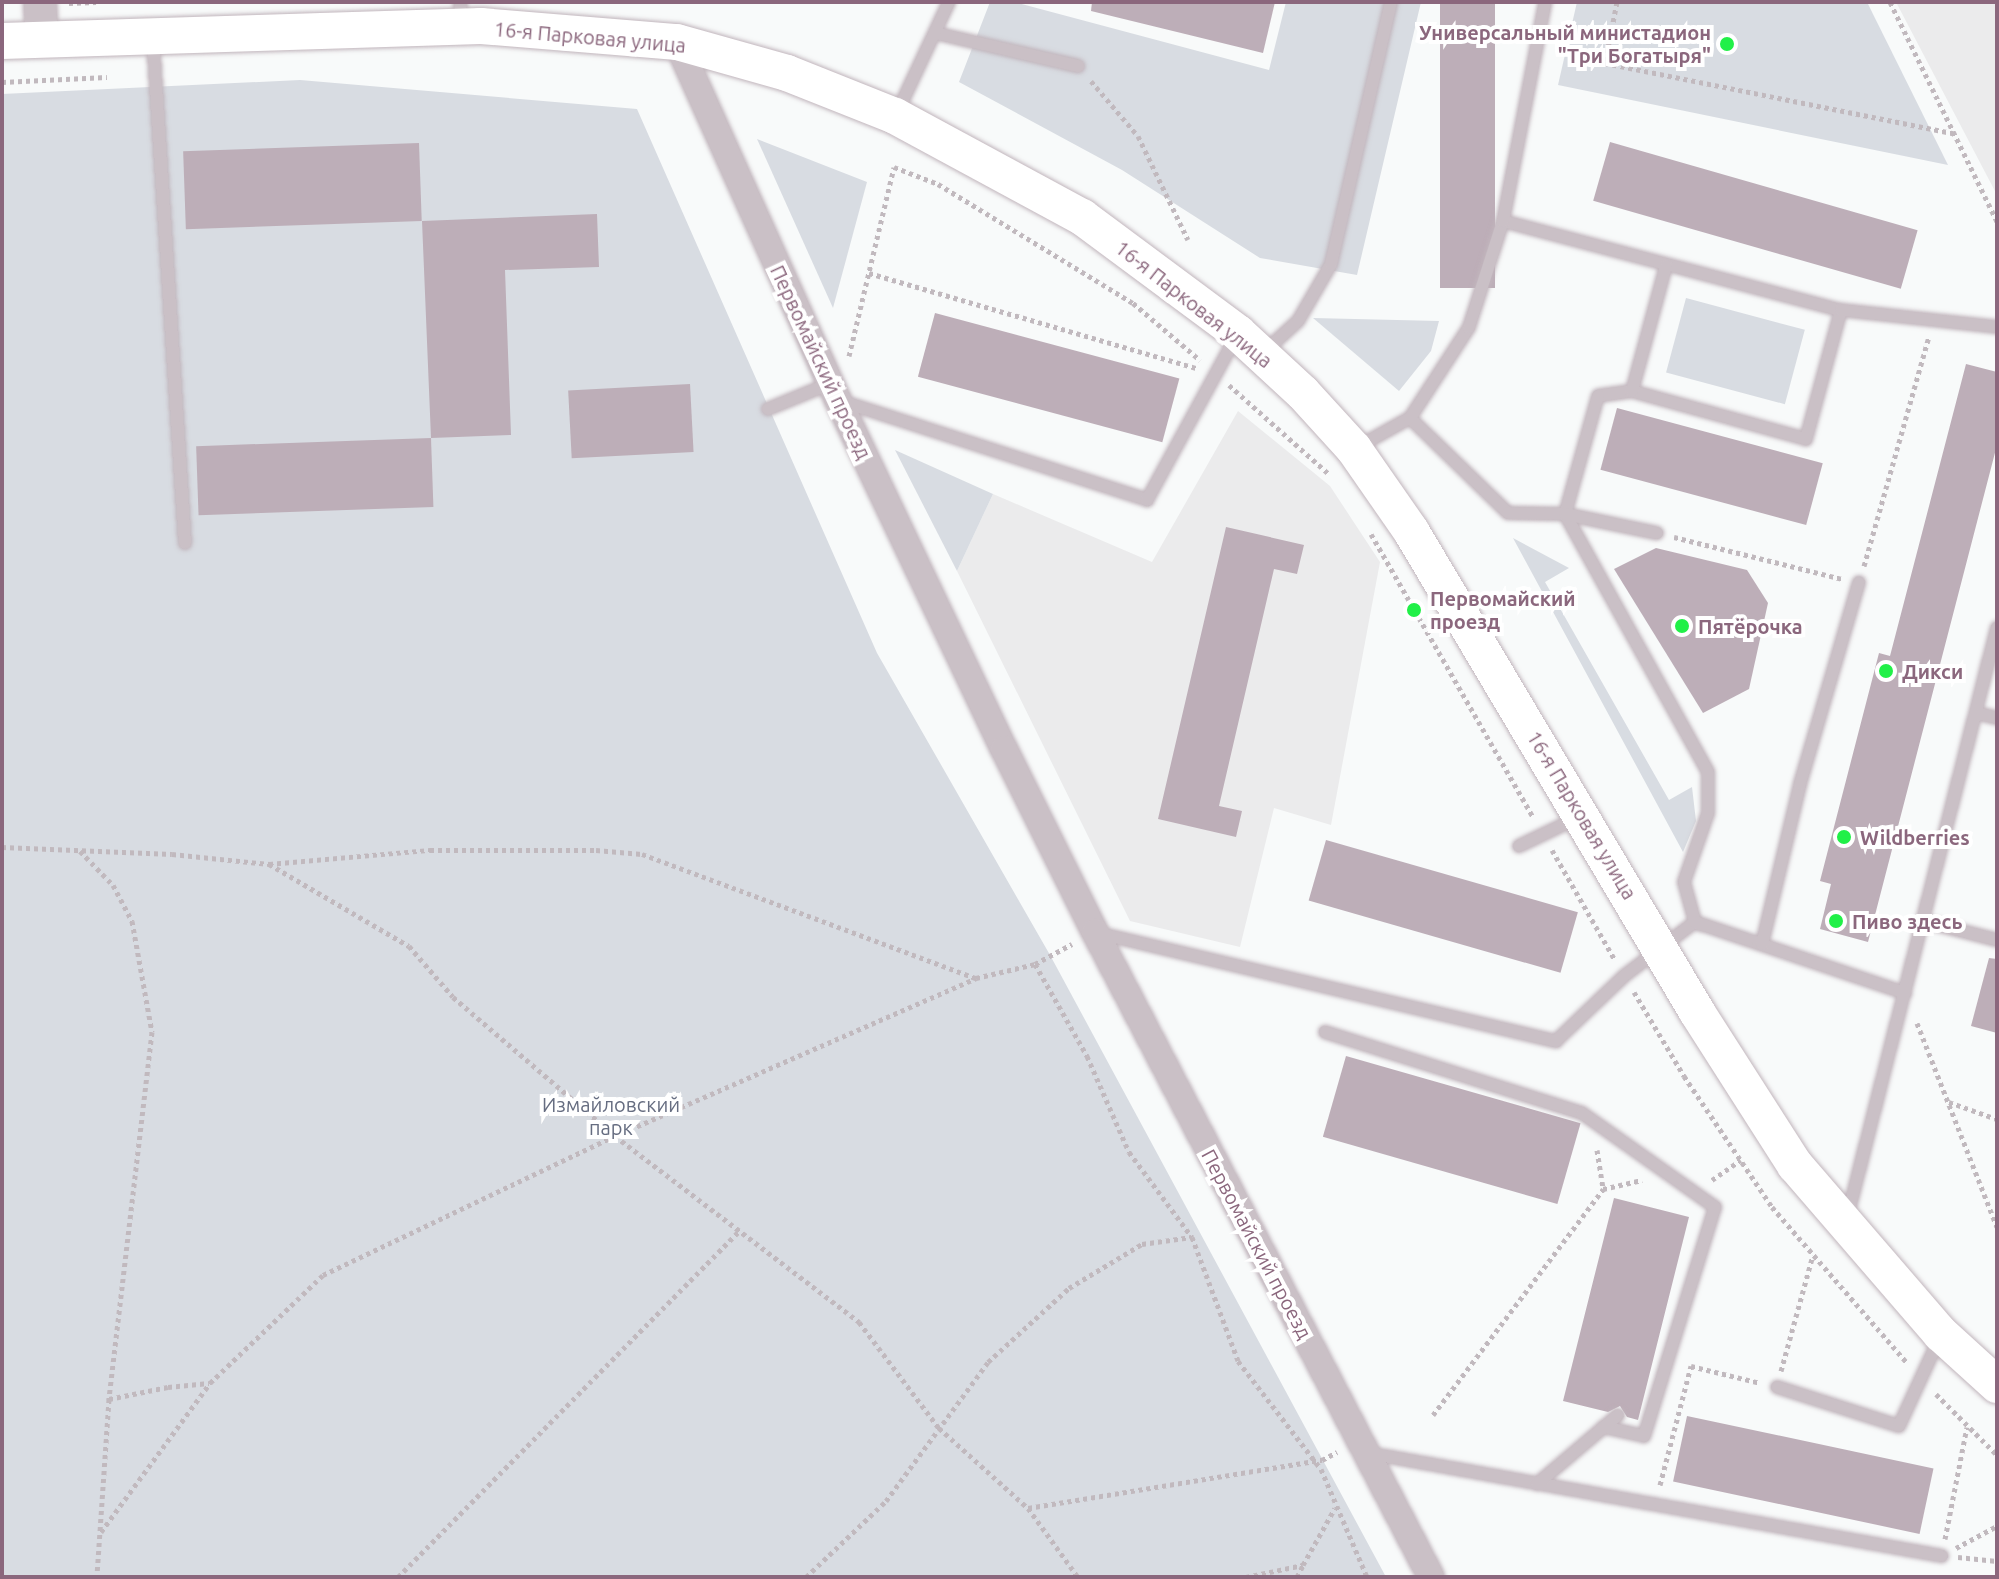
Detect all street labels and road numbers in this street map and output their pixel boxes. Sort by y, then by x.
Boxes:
street label: 16-я Парковая улица [493,17,687,57]
street label: 16-я Парковая улица [1111,235,1277,373]
street label: Первомайский проезд [766,261,876,463]
street label: 16-я Парковая улица [1522,726,1642,904]
street label: Первомайский проезд [1197,1145,1317,1343]

